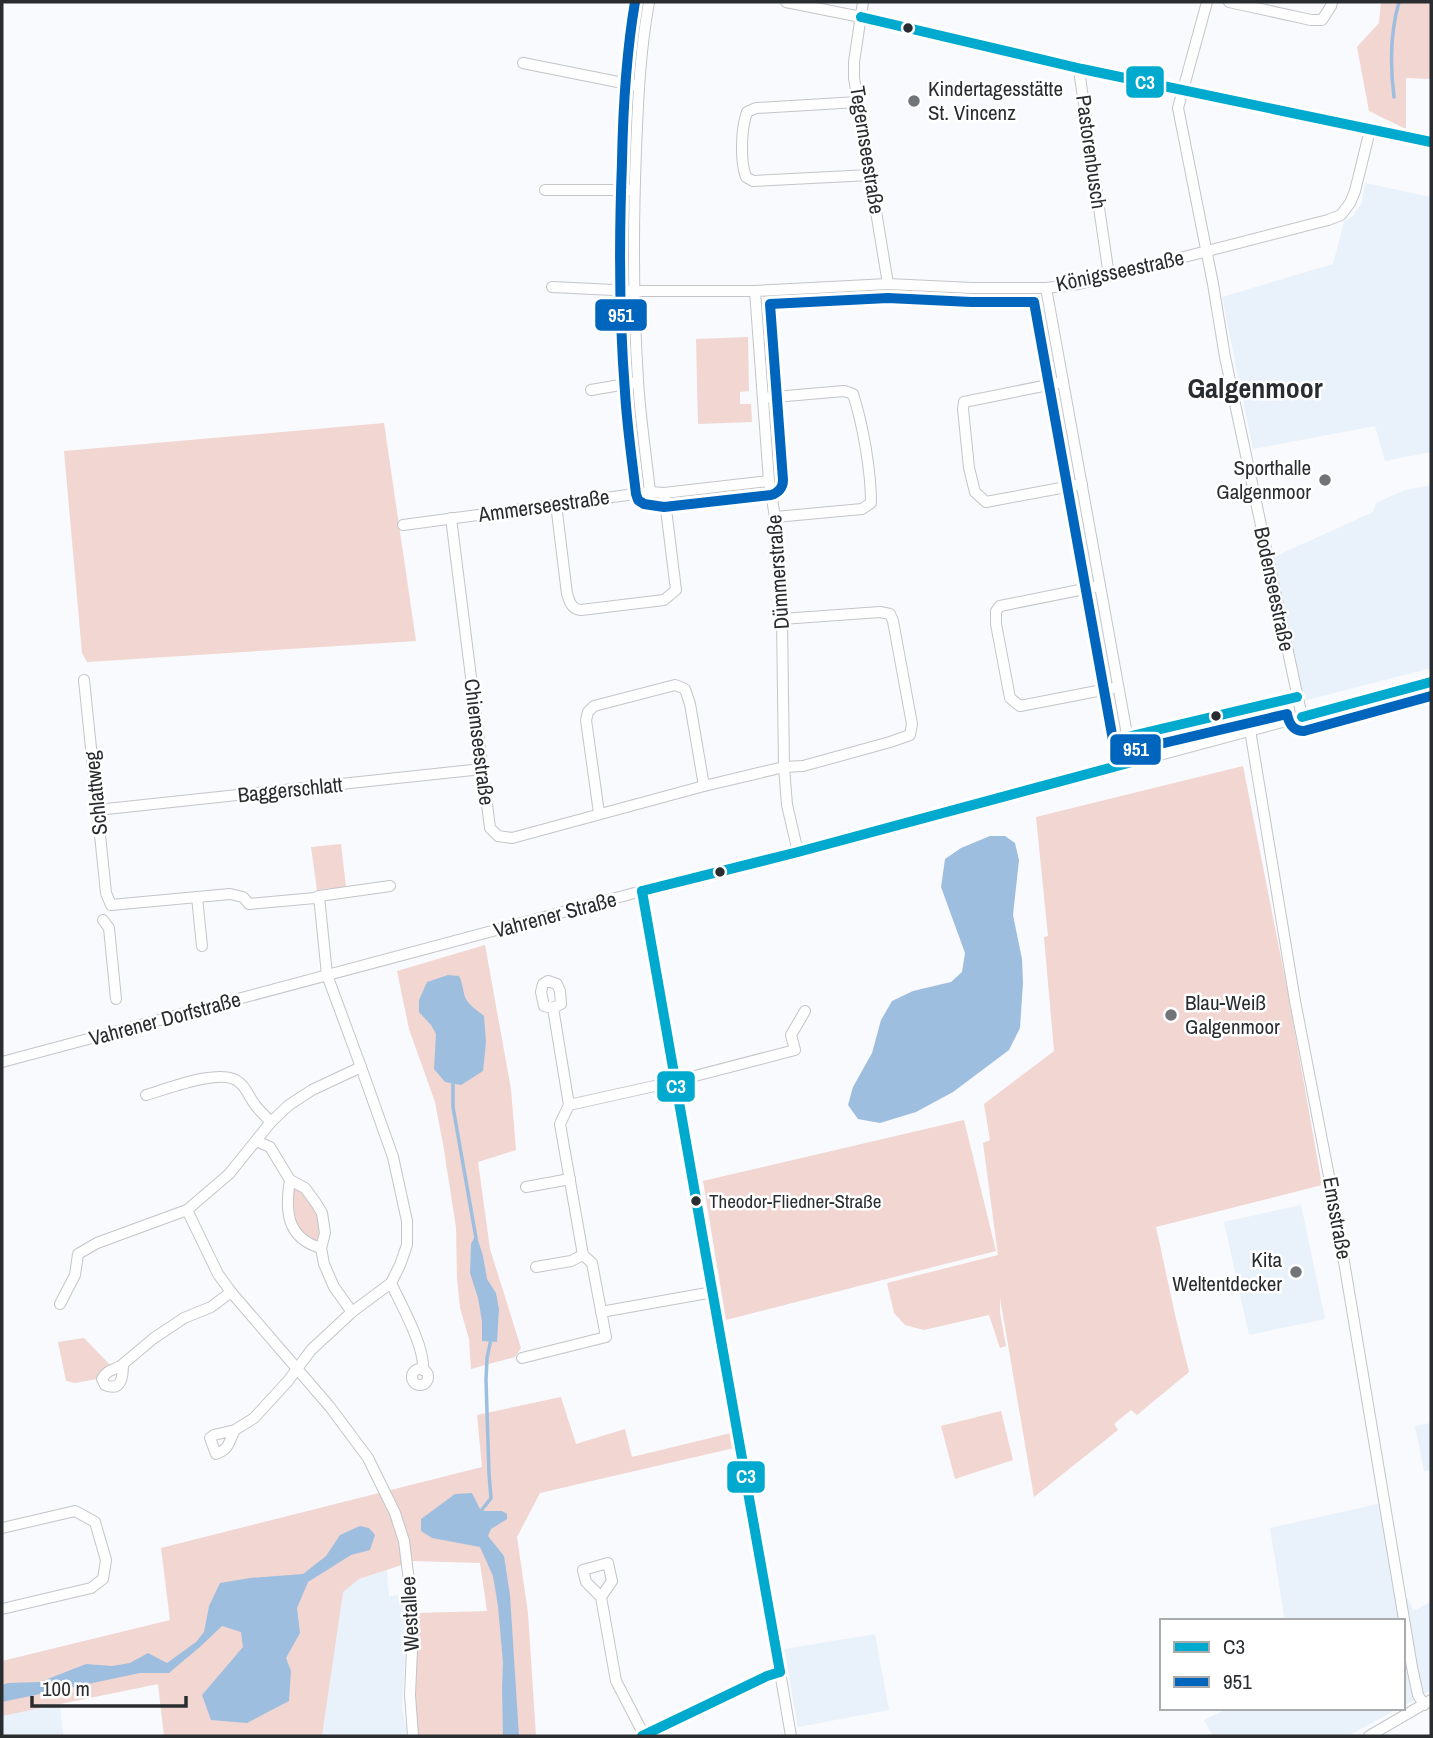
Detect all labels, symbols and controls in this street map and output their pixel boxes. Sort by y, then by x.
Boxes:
unlabelled marker [901,21,915,35]
line badge: C3 [1125,65,1165,99]
text: C3 [1135,69,1155,95]
place label: Kindertagesstätte St. Vincenz [928,74,1063,127]
street label: Tegernseestraße [843,84,892,216]
marker: Kindertagesstätte St. Vincenz [906,93,922,109]
street label: Pastorenbusch [1069,93,1114,211]
street label: Königsseestraße [1053,243,1187,298]
line badge: 951 [594,298,648,332]
text: 951 [608,302,634,328]
district label: Galgenmoor [1187,369,1323,407]
place label: Sporthalle Galgenmoor [1216,453,1311,506]
marker: Sporthalle Galgenmoor [1317,472,1333,488]
street label: Ammerseestraße [476,482,611,529]
street label: Dümmerstraße [759,514,796,630]
street label: Bodenseestraße [1247,524,1302,654]
street label: Chiemseestraße [457,677,502,807]
unlabelled marker [1209,709,1223,723]
line badge: 951 [1109,733,1162,766]
text: 951 [1123,736,1149,762]
street label: Schlattweg [77,749,114,836]
street label: Baggerschlatt [236,770,344,809]
unlabelled marker [713,865,727,879]
street label: Vahrener Straße [490,884,619,945]
street label: Vahrener Dorfstraße [86,984,244,1053]
place label: Blau-Weiß Galgenmoor [1185,988,1280,1041]
marker: Blau-Weiß Galgenmoor [1163,1007,1179,1023]
line badge: C3 [656,1070,696,1103]
text: C3 [666,1073,686,1099]
street label: Emsstraße [1316,1174,1359,1261]
place label: Theodor-Fliedner-Straße [709,1188,881,1214]
marker: Theodor-Fliedner-Straße [689,1194,703,1208]
place label: Kita Weltentdecker [1172,1245,1282,1298]
marker: Kita Weltentdecker [1288,1264,1304,1280]
line badge: C3 [726,1460,766,1494]
text: C3 [736,1463,756,1489]
street label: Westallee [393,1576,426,1652]
legend [1160,1619,1405,1710]
text: C3 [1223,1632,1245,1661]
scale bar [32,1664,186,1708]
text: 951 [1223,1667,1252,1696]
text: 100 m [42,1674,90,1703]

